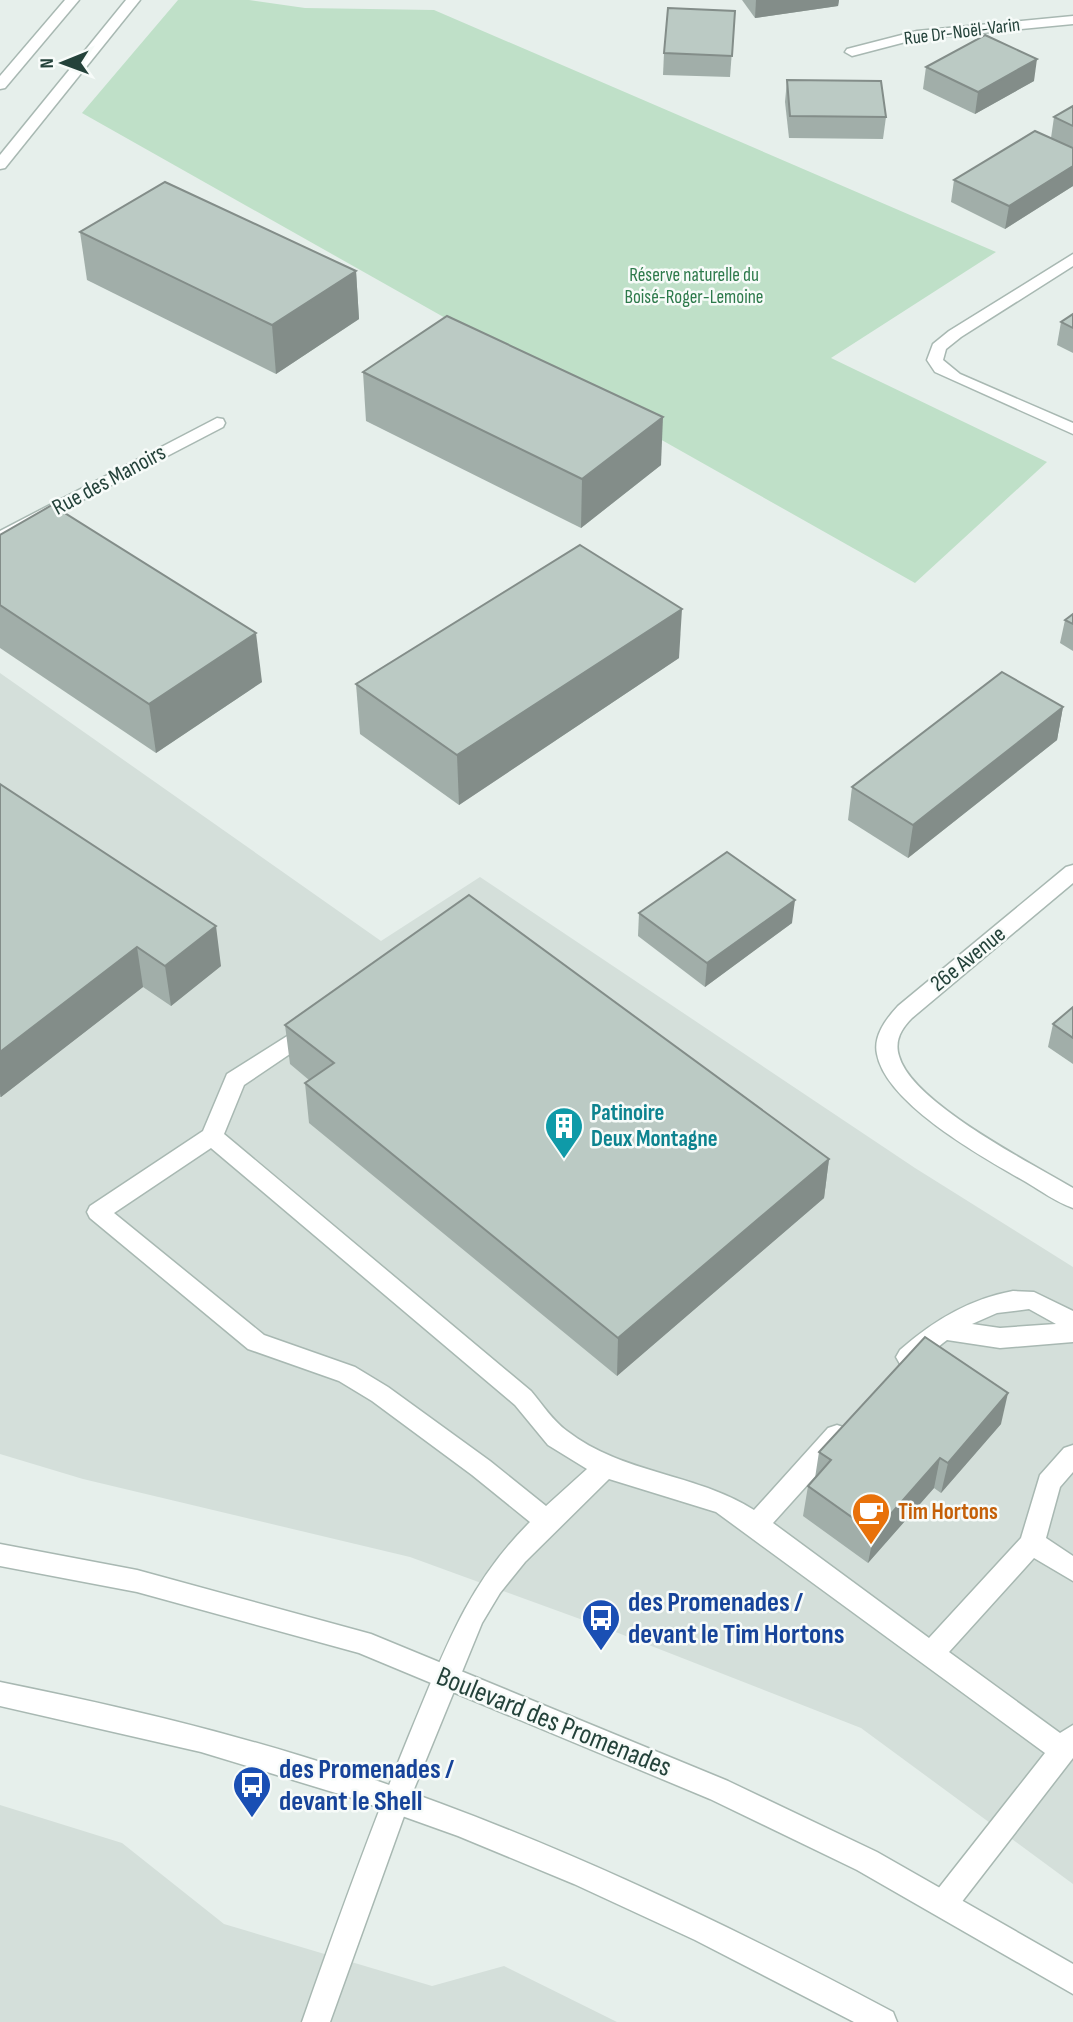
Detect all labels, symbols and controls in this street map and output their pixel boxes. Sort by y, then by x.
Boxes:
street label: Rue Dr-Noël-Varin [903,13,1021,51]
north arrow [28,28,98,98]
text: N [36,58,59,69]
park label: Réserve naturelle du Boisé-Roger-Lemoine [624,264,764,309]
street label: Rue des Manoirs [47,438,171,522]
street label: 26e Avenue [925,920,1011,998]
place label: Patinoire Deux Montagne [591,1099,718,1153]
building icon: Patinoire Deux Montagne [543,1105,585,1160]
cafe icon: Tim Hortons [850,1491,892,1546]
place label: Tim Hortons [898,1498,998,1526]
place label: des Promenades / devant le Tim Hortons [628,1586,845,1651]
bus stop icon: des Promenades / devant le Tim Hortons [580,1597,622,1652]
street label: Boulevard des Promenades [432,1660,676,1784]
place label: des Promenades / devant le Shell [279,1753,455,1818]
bus stop icon: des Promenades / devant le Shell [231,1764,273,1819]

